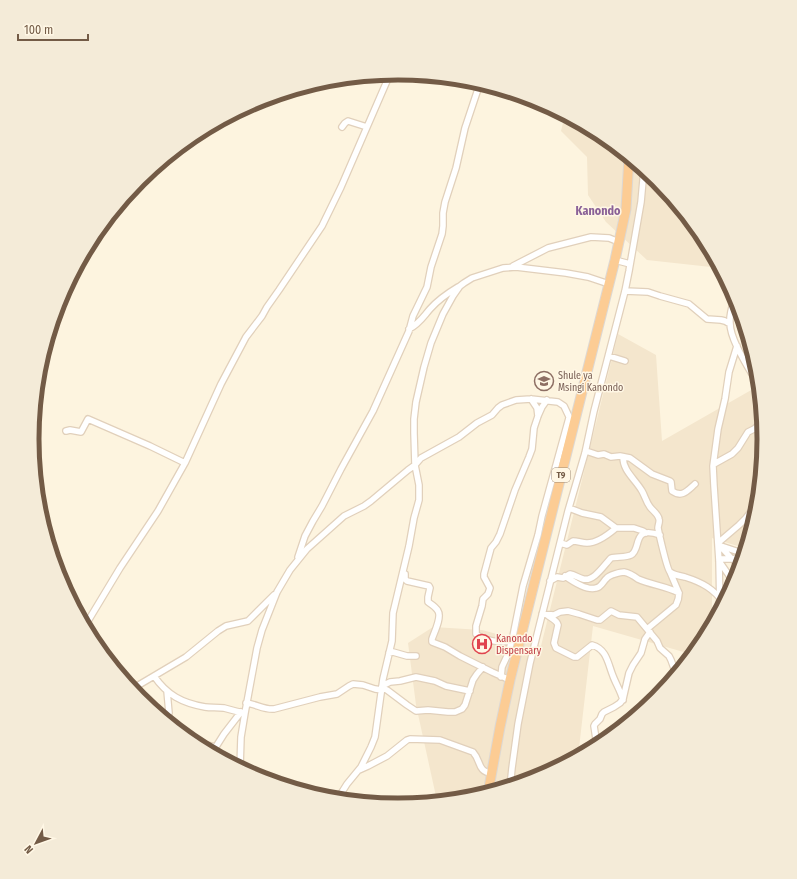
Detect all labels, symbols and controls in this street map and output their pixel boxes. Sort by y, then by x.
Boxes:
scale bar [18,16,88,42]
text: 100 m [24,23,53,37]
district label: Kanondo [576,204,621,218]
school or university icon: Shule ya Msingi Kanondo [533,370,555,392]
place label: Shule ya Msingi Kanondo [558,370,623,394]
road number: T9 [552,468,570,482]
hospital icon: Kanondo Dispensary [471,633,493,655]
place label: Kanondo Dispensary [496,633,542,657]
north arrow [16,823,56,863]
text: N [22,842,36,856]

